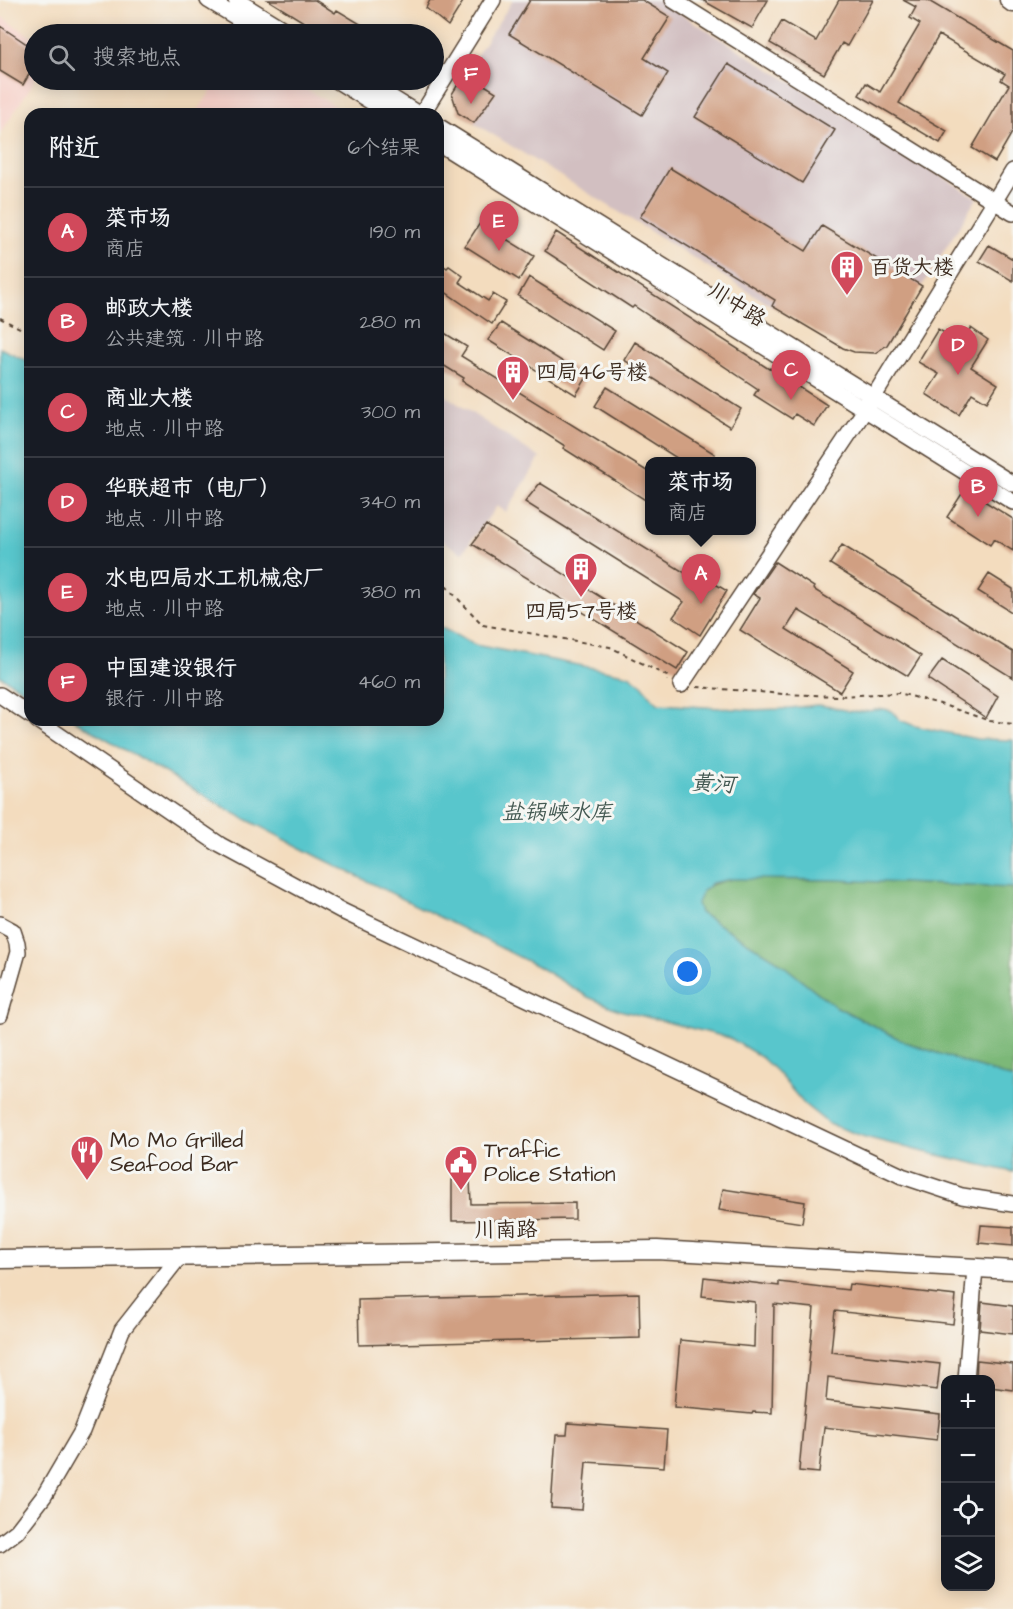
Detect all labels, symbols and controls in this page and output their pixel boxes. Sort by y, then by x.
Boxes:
search box [24,24,444,90]
icon: search [45,41,78,74]
text: 搜索地点 [93,42,181,73]
pin: F [452,54,490,104]
text: 附近 [48,130,100,166]
text: 6个结果 [347,134,420,162]
pin: E [480,202,518,251]
text: 菜市场 [105,203,171,234]
text: A [61,218,74,246]
text: 190 m [370,218,420,246]
text: 商店 [105,235,145,263]
building icon: 百货大楼 [829,249,865,296]
place label: 百货大楼 [870,253,954,282]
street label: 川中路 [703,276,771,334]
text: 邮政大楼 [105,293,193,324]
text: B [60,308,75,336]
text: 280 m [359,308,420,336]
text: 公共建筑 · 川中路 [105,325,264,353]
pin: D [938,326,978,375]
pin: C [772,350,810,400]
building icon: 四局46号楼 [495,354,531,401]
place label: 四局46号楼 [536,358,647,387]
text: 商业大楼 [105,383,193,414]
text: C [60,398,75,426]
text: 300 m [361,398,420,426]
text: 地点 · 川中路 [105,415,224,443]
popup [645,457,756,535]
text: 菜市场 [667,467,734,498]
pin: B [958,468,998,517]
text: 华联超市（电厂） [105,473,281,504]
text: D [61,488,74,516]
text: 340 m [360,488,420,516]
text: 商店 [667,499,707,527]
text: 地点 · 川中路 [105,505,224,533]
building icon: 四局57号楼 [563,551,599,598]
pin: A [682,554,720,604]
text: 水电四局水工机械总厂 [105,563,325,594]
text: E [62,578,73,606]
text: 380 m [361,578,420,606]
text: 地点 · 川中路 [105,595,224,623]
place label: 四局57号楼 [525,597,637,626]
text: 中国建设银行 [105,653,237,684]
text: F [61,668,74,696]
text: 460 m [358,668,420,696]
text: 银行 · 川中路 [105,685,224,713]
water label: 黄河 [690,767,739,801]
water label: 盐锅峡水库 [502,797,614,828]
your location [673,957,702,986]
place label: Mo Mo Grilled Seafood Bar [110,1126,243,1179]
restaurant icon: Mo Mo Grilled Seafood Bar [69,1134,105,1181]
place label: Traffic Police Station [484,1136,615,1189]
public building icon: Traffic Police Station [443,1144,479,1191]
street label: 川南路 [474,1215,538,1245]
map controls [941,1375,995,1591]
button: + [941,1375,995,1429]
button: − [941,1429,995,1483]
button: locate [941,1483,995,1537]
button: layers [941,1537,995,1591]

